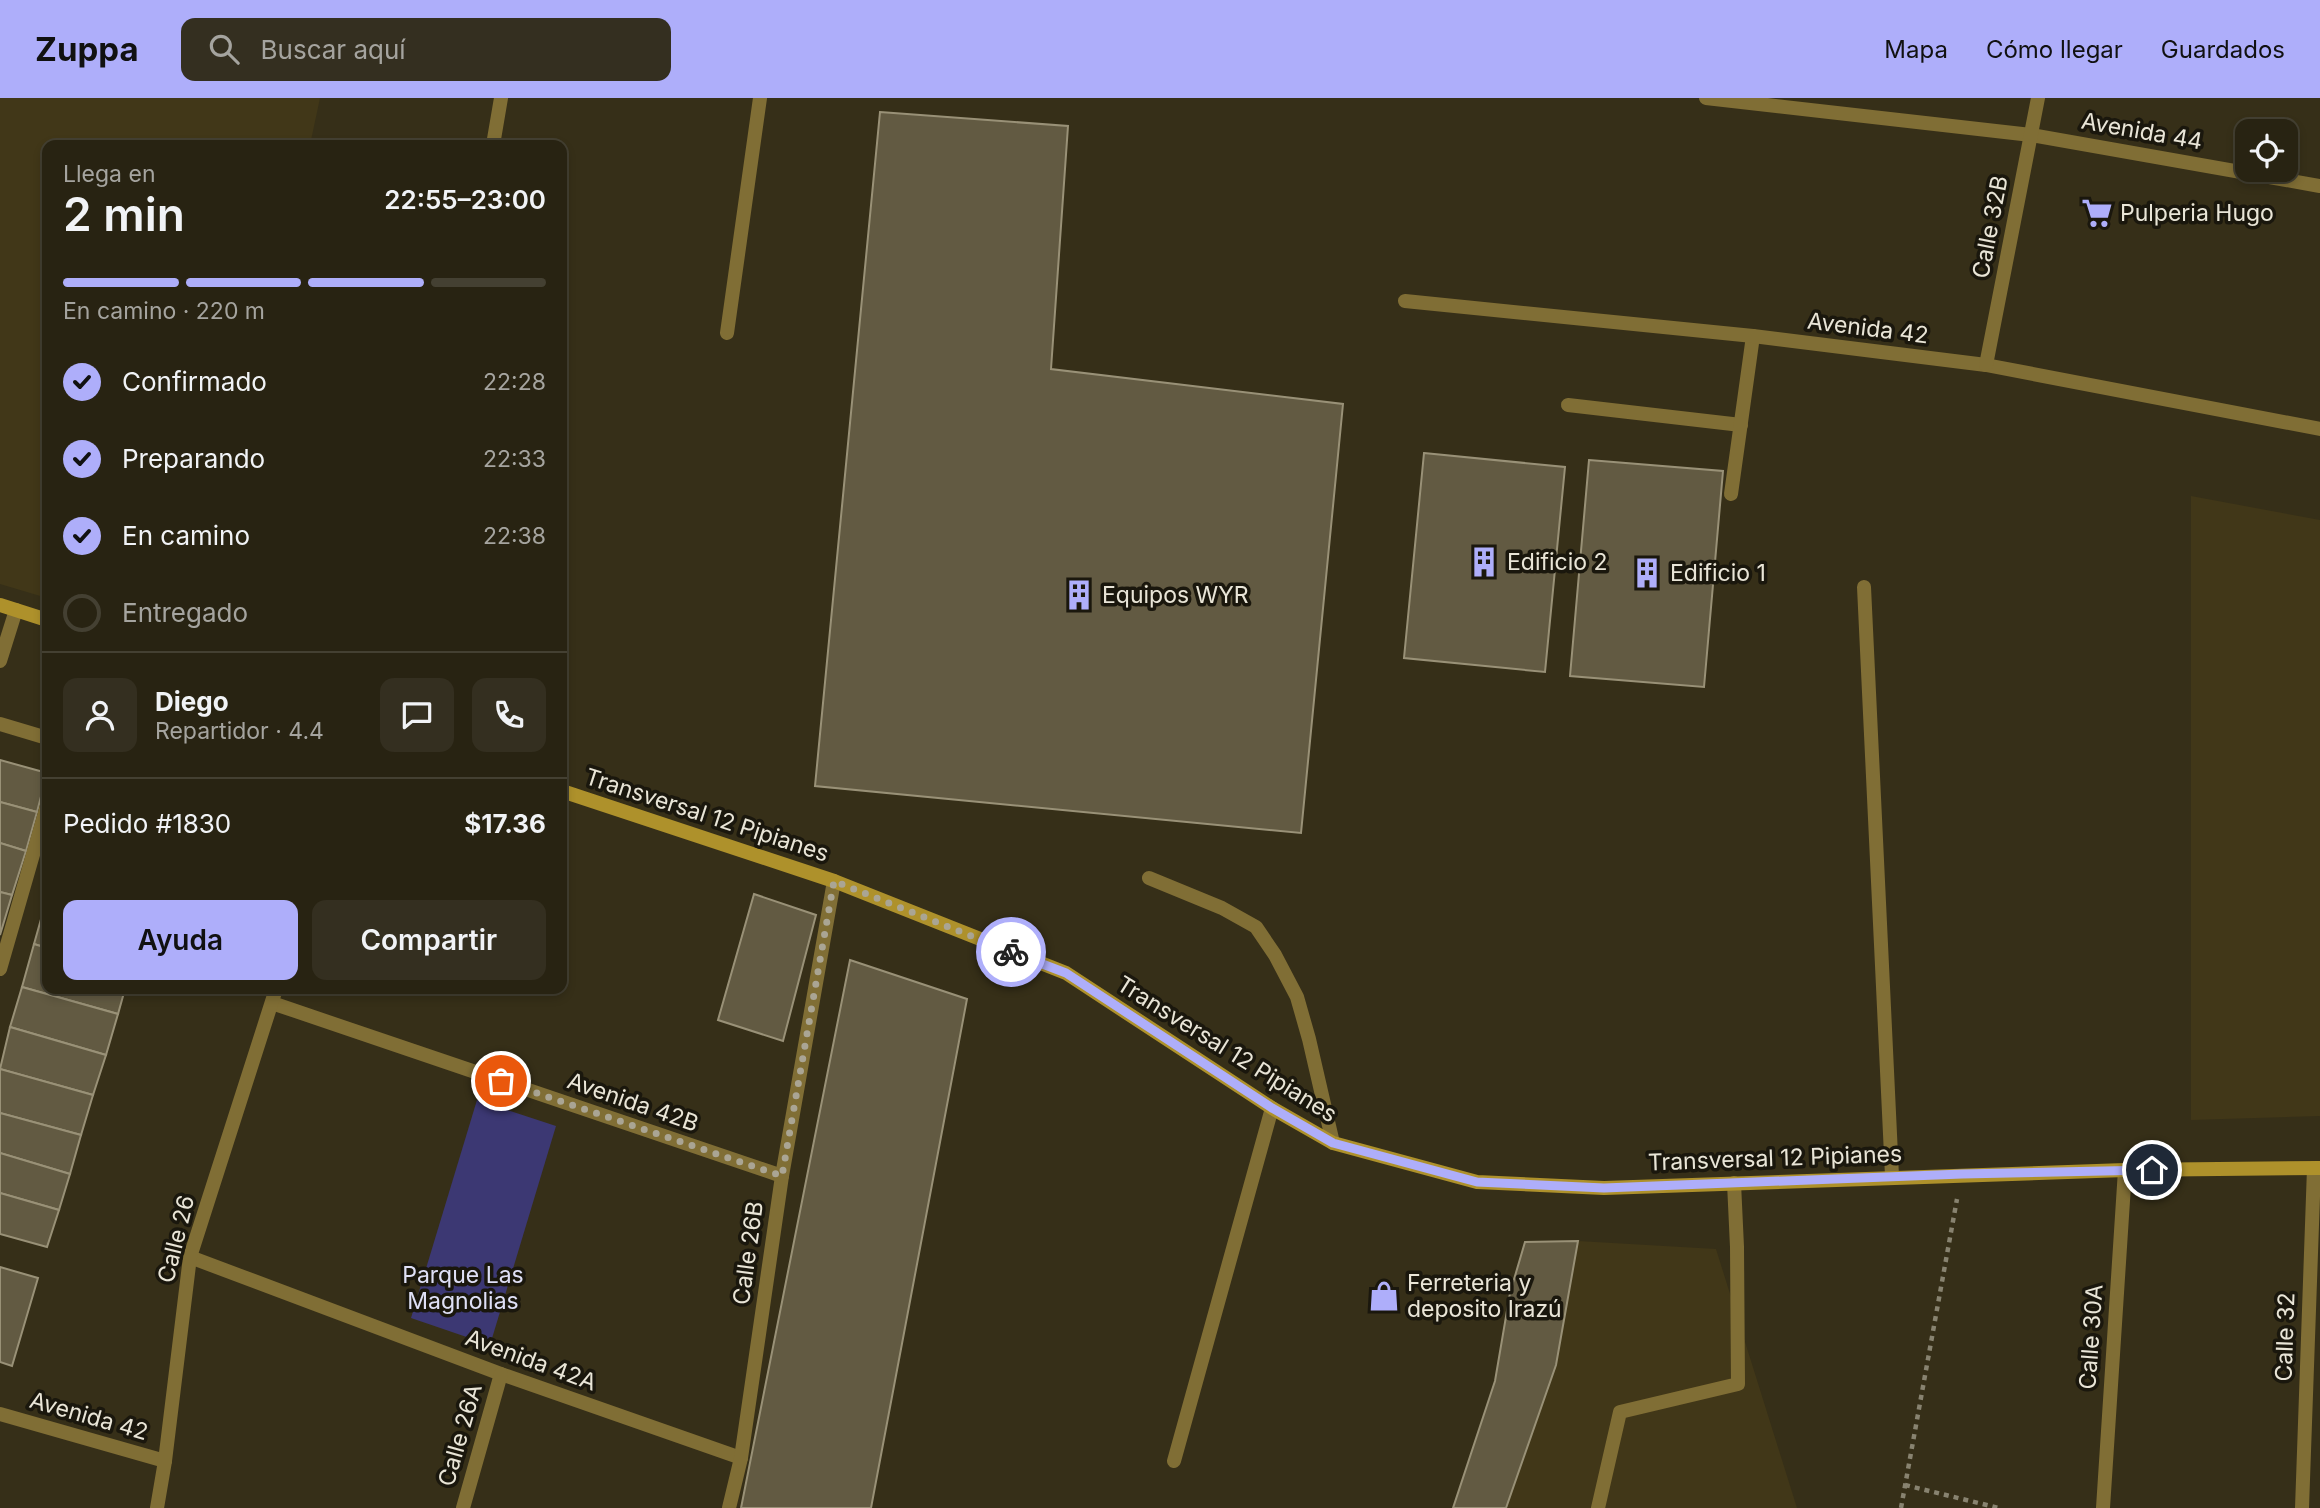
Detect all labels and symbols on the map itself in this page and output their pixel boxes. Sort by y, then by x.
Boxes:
street label: Avenida 44 [2079,107,2205,155]
street label: Calle 32B [1966,173,2014,281]
supermarket icon: Pulperia Hugo [2080,196,2114,230]
place label: Pulperia Hugo [2120,199,2274,227]
street label: Avenida 42 [1806,307,1930,349]
building icon: Edificio 2 [1467,545,1501,579]
place label: Edificio 2 [1507,548,1608,576]
building icon: Edificio 1 [1630,556,1664,590]
place label: Edificio 1 [1670,559,1766,587]
building icon: Equipos WYR [1062,578,1096,612]
place label: Equipos WYR [1102,581,1249,609]
street label: Transversal 12 Pipianes [582,762,832,868]
courier [976,917,1046,987]
street label: Transversal 12 Pipianes [1112,970,1342,1128]
pin [471,1051,531,1111]
street label: Avenida 42B [564,1066,702,1138]
street label: Transversal 12 Pipianes [1647,1140,1903,1176]
pin [2122,1140,2182,1200]
street label: Calle 26 [152,1192,200,1286]
street label: Calle 26B [727,1200,769,1306]
park label: Parque Las Magnolias [402,1261,524,1315]
place label: Ferreteria y deposito Irazú [1407,1269,1562,1323]
shop icon: Ferreteria y deposito Irazú [1367,1279,1401,1313]
street label: Calle 30A [2073,1283,2109,1391]
street label: Calle 32 [2269,1292,2301,1382]
street label: Avenida 42A [462,1323,601,1397]
street label: Calle 26A [432,1381,488,1489]
street label: Avenida 42 [27,1386,151,1446]

